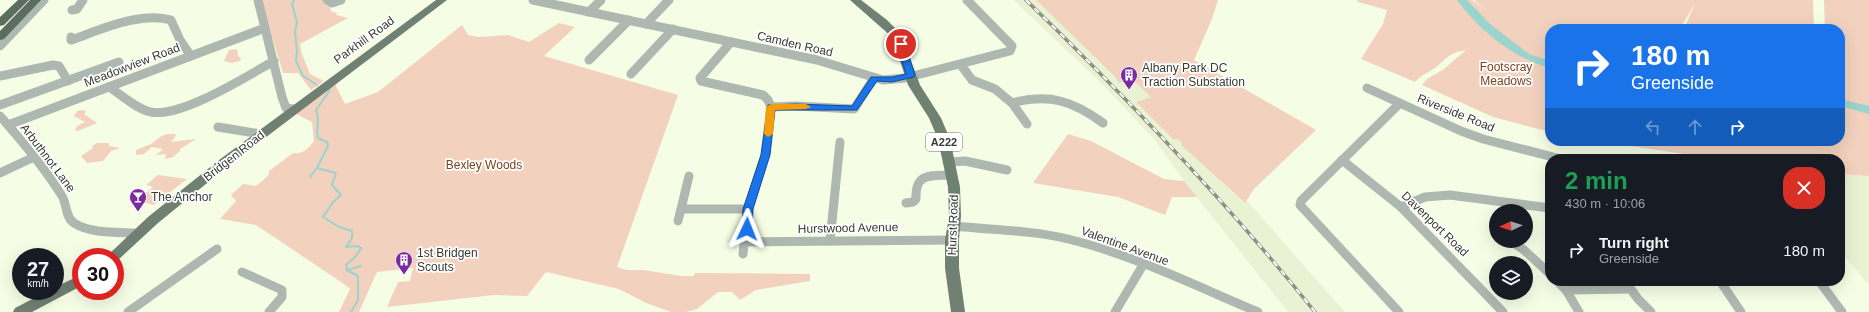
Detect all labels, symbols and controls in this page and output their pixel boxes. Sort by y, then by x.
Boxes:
street label: Parkhill Road [331,13,397,67]
pin [884,27,918,61]
street label: Camden Road [756,28,834,60]
icon: arrive [890,33,912,55]
street label: Meadowview Road [82,40,182,90]
icon: right [1565,40,1617,92]
text: 180 m [1631,40,1710,71]
park label: Footscray Meadows [1480,60,1532,88]
place label: Albany Park DC Traction Substation [1142,61,1245,89]
building icon: Albany Park DC Traction Substation [1119,65,1139,90]
text: Greenside [1631,73,1714,93]
street label: Riverside Road [1415,91,1497,135]
icon: left [1642,116,1664,138]
icon: ahead [1684,116,1706,138]
icon: right [1726,116,1748,138]
street label: Arbuthnot Lane [18,121,78,195]
street label: Bridgen Road [201,128,267,184]
road number: A222 [926,133,962,151]
park label: Bexley Woods [446,158,522,172]
text: 2 min [1565,167,1628,194]
button: close [1783,167,1825,209]
bar icon: The Anchor [128,187,148,212]
street label: Davenport Road [1399,189,1471,259]
place label: The Anchor [151,190,212,204]
street label: Hurst Road [945,194,961,256]
text: 430 m · 10:06 [1565,196,1645,211]
north arrow [1489,204,1533,248]
map controls [1489,204,1533,300]
position arrow [726,208,768,250]
street label: Hurstwood Avenue [798,220,899,236]
street label: Valentine Avenue [1079,224,1171,268]
text: Turn right [1599,234,1669,251]
icon: right [1565,239,1587,261]
text: 180 m [1783,242,1825,259]
place label: 1st Bridgen Scouts [417,246,478,274]
speed limit sign: 30 [72,248,124,300]
building icon: 1st Bridgen Scouts [394,250,414,275]
text: Greenside [1599,251,1659,266]
button: layers [1489,256,1533,300]
text: 27 [27,258,49,280]
text: km/h [27,278,49,289]

